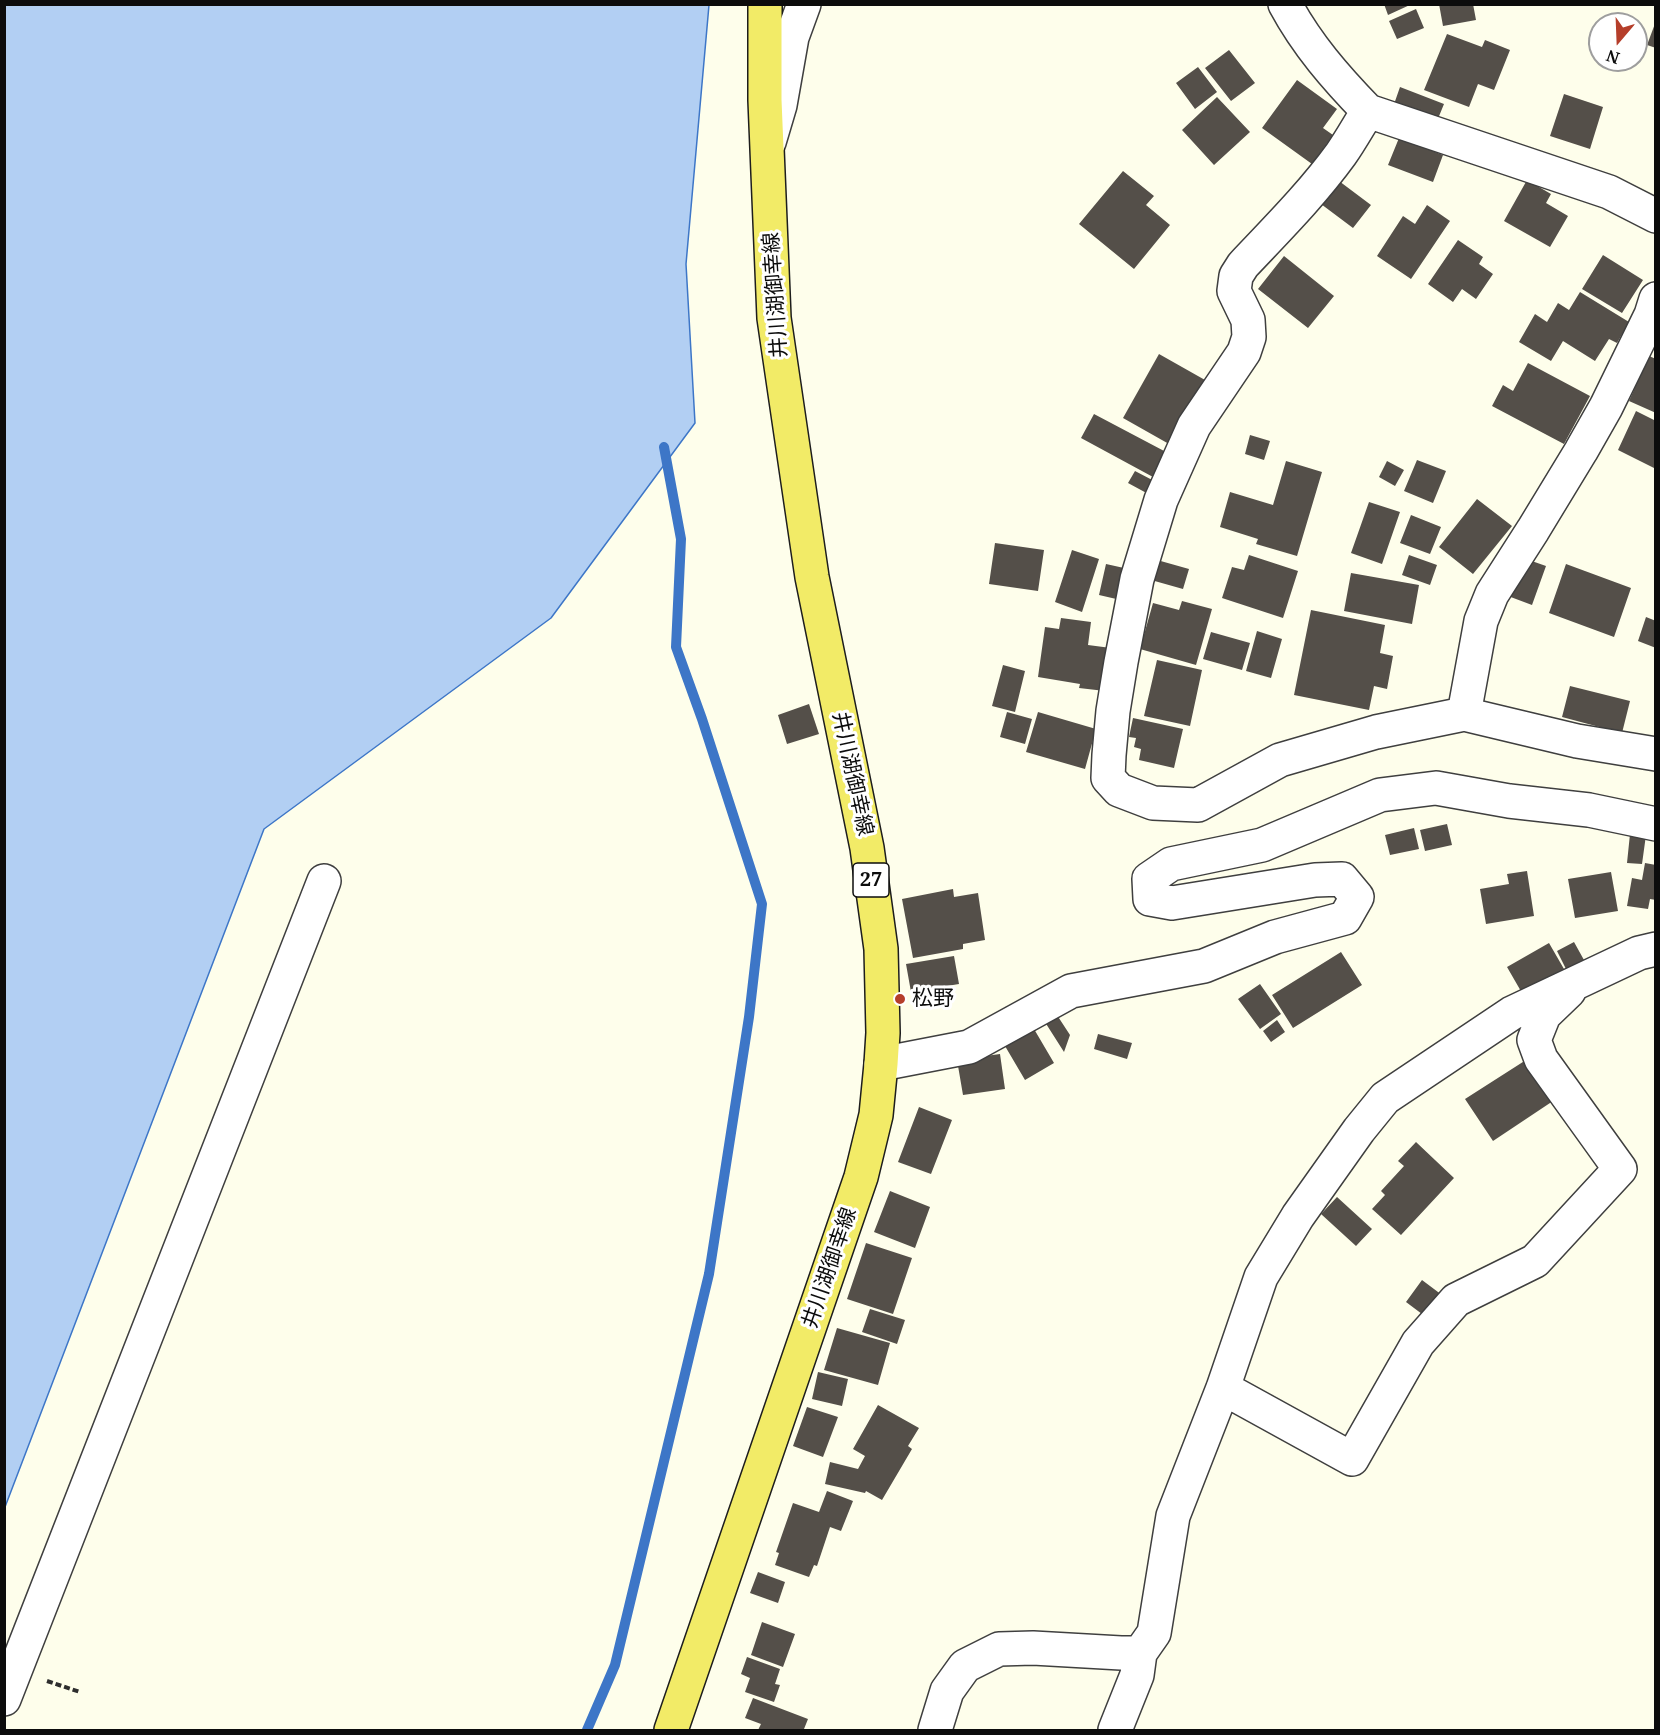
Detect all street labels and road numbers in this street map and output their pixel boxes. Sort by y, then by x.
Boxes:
street label: 井川湖御幸線 [759,231,793,359]
street label: 井川湖御幸線 [827,710,877,838]
road number: 27 [853,863,889,897]
street label: 井川湖御幸線 [798,1204,862,1332]

